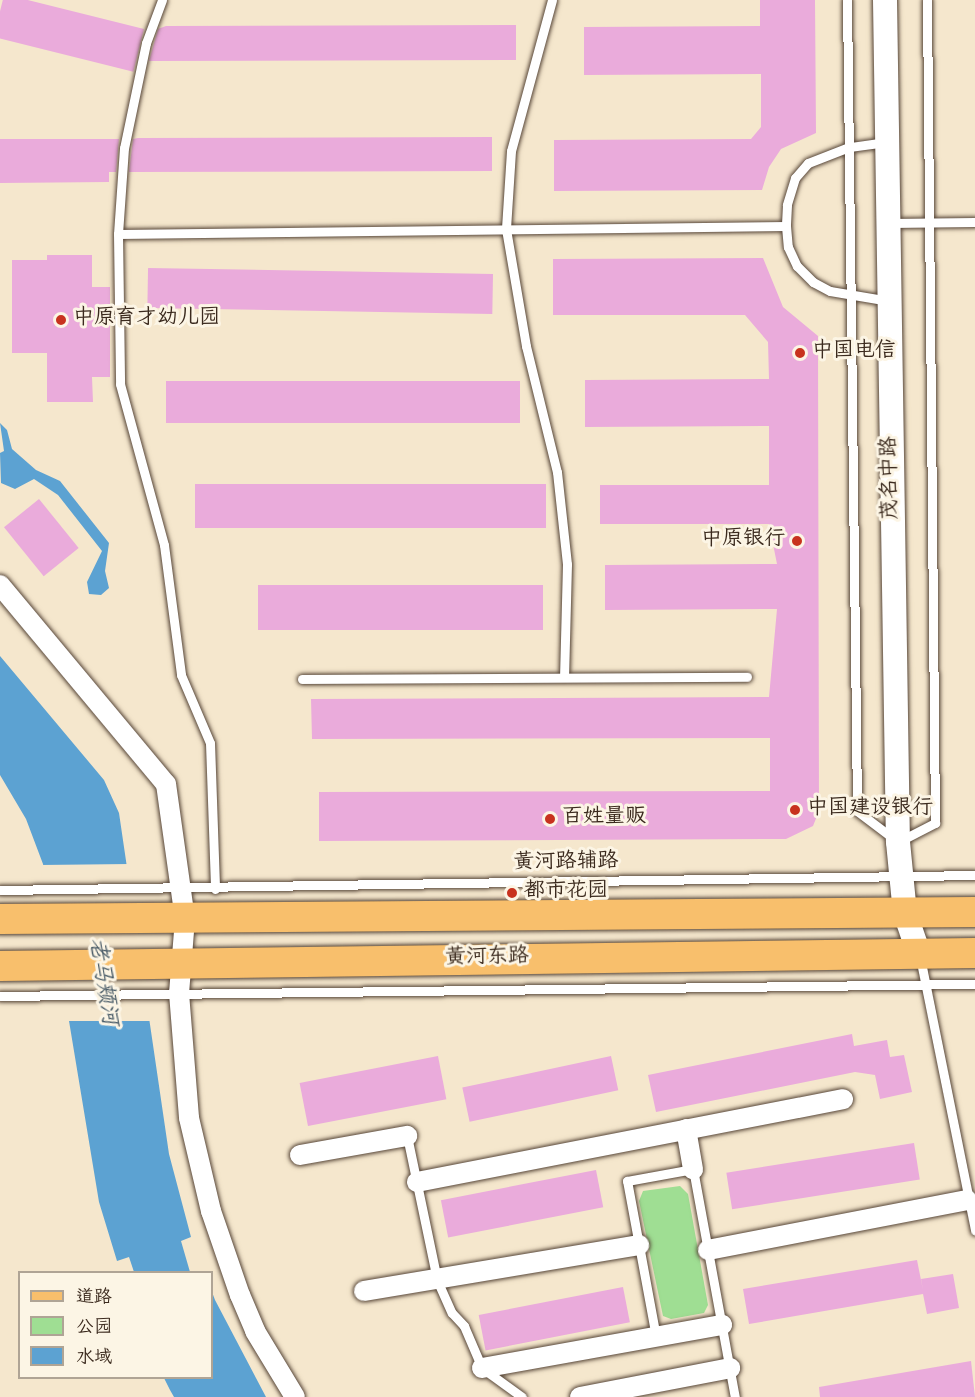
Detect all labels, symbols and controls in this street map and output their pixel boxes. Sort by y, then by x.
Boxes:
place label: 中原育才幼儿园 [73,307,220,333]
marker: 中原育才幼儿园 [54,313,68,327]
place label: 中国电信 [812,340,896,366]
marker: 中国电信 [793,346,807,360]
street label: 茂名中路 [879,436,905,520]
place label: 中原银行 [701,528,785,554]
marker: 中原银行 [790,534,804,548]
place label: 中国建设银行 [807,797,933,823]
marker: 中国建设银行 [788,803,802,817]
place label: 百姓量贩 [562,806,646,832]
marker: 百姓量贩 [543,812,557,826]
street label: 黄河路辅路 [513,850,619,878]
place label: 都市花园 [524,880,608,906]
marker: 都市花园 [505,886,519,900]
water label: 老马颊河 [81,936,121,1028]
street label: 黄河东路 [445,946,529,972]
legend [18,1271,213,1379]
text: 道路 [76,1288,112,1309]
text: 公园 [76,1318,112,1339]
text: 水域 [76,1348,112,1369]

